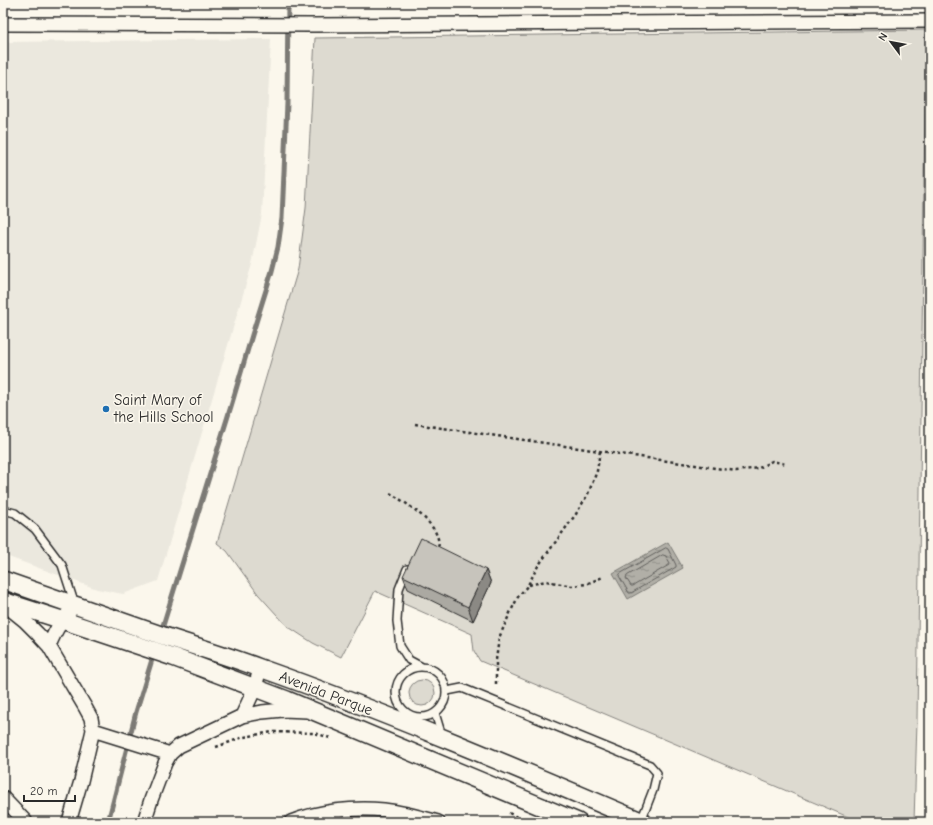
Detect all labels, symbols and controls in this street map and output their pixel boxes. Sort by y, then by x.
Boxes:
north arrow [871,22,911,62]
text: N [876,30,890,43]
place label: Saint Mary of the Hills School [113,391,214,426]
marker: Saint Mary of the Hills School [101,404,111,414]
street label: Avenida Parque [277,667,376,719]
scale bar [24,777,75,803]
text: 20 m [30,784,58,798]

